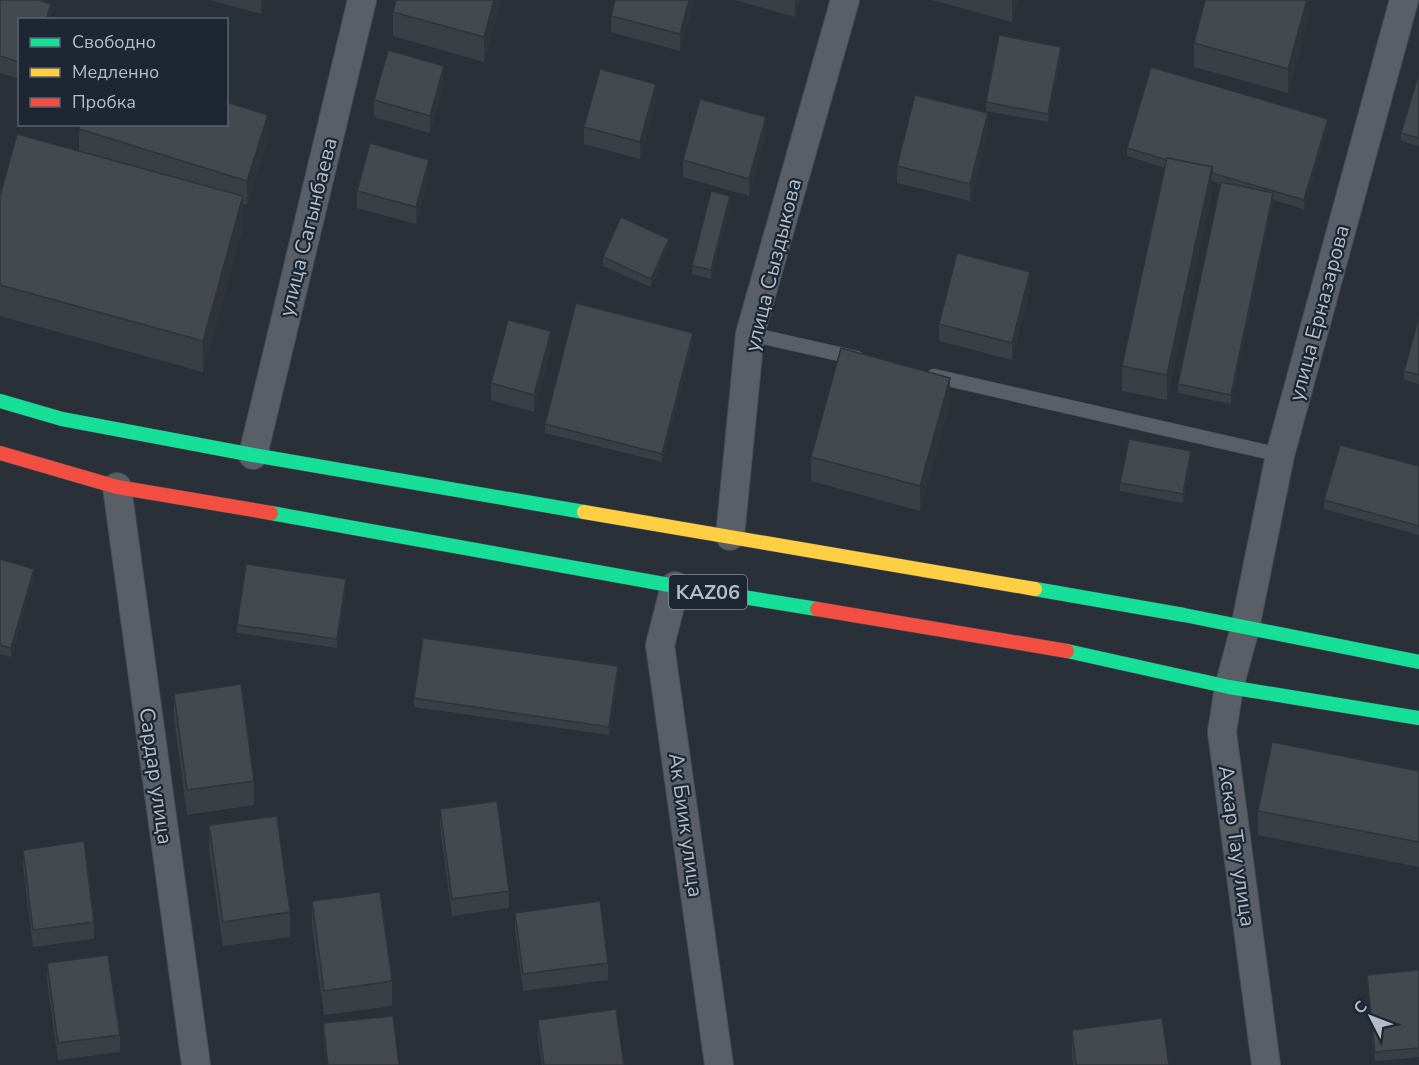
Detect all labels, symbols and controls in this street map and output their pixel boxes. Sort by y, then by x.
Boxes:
legend [18,18,228,126]
text: Свободно [72,30,156,54]
text: Медленно [72,60,159,84]
text: Пробка [72,90,136,114]
street label: улица Сагынбаева [272,135,344,319]
street label: улица Сыздыкова [738,175,808,355]
street label: улица Ерназарова [1282,222,1356,404]
road number: KАZ06 [669,575,747,609]
street label: Сардар улица [133,706,179,846]
street label: Ак Биик улица [662,751,710,899]
street label: Аскар Тау улица [1212,763,1262,929]
north arrow [1341,987,1401,1047]
text: С [1349,996,1372,1019]

